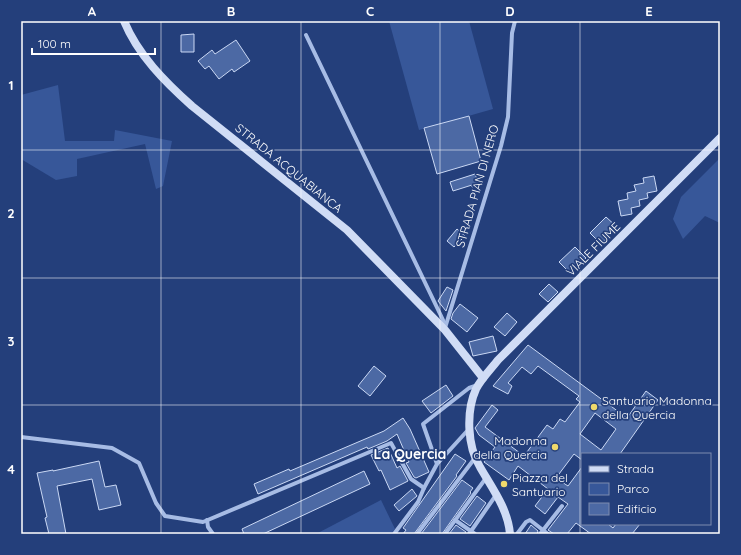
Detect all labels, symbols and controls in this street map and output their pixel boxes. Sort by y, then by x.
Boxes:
text: A [88,3,97,19]
text: B [227,3,235,19]
text: C [366,3,374,19]
text: D [505,3,515,19]
text: E [645,3,653,19]
scale bar [32,30,155,56]
text: 100 m [38,36,71,51]
text: 1 [8,77,14,93]
street label: STRADA ACQUABIANCA [232,120,346,216]
street label: STRADA PIAN DI NERO [452,123,502,249]
text: 2 [7,205,15,221]
street label: VIALE FIUME [563,219,623,279]
text: 3 [8,333,15,349]
place label: Santuario Madonna della Quercia [602,393,712,422]
marker: Santuario Madonna della Quercia [589,402,599,412]
place label: Madonna della Quercia [474,433,547,462]
marker: Madonna della Quercia [550,442,560,452]
district label: La Quercia [374,445,446,463]
legend [581,453,711,525]
text: 4 [7,461,15,477]
text: Strada [617,461,654,476]
place label: Piazza del Santuario [512,470,568,499]
marker: Piazza del Santuario [499,479,509,489]
text: Parco [617,481,649,496]
text: Edificio [617,501,657,516]

